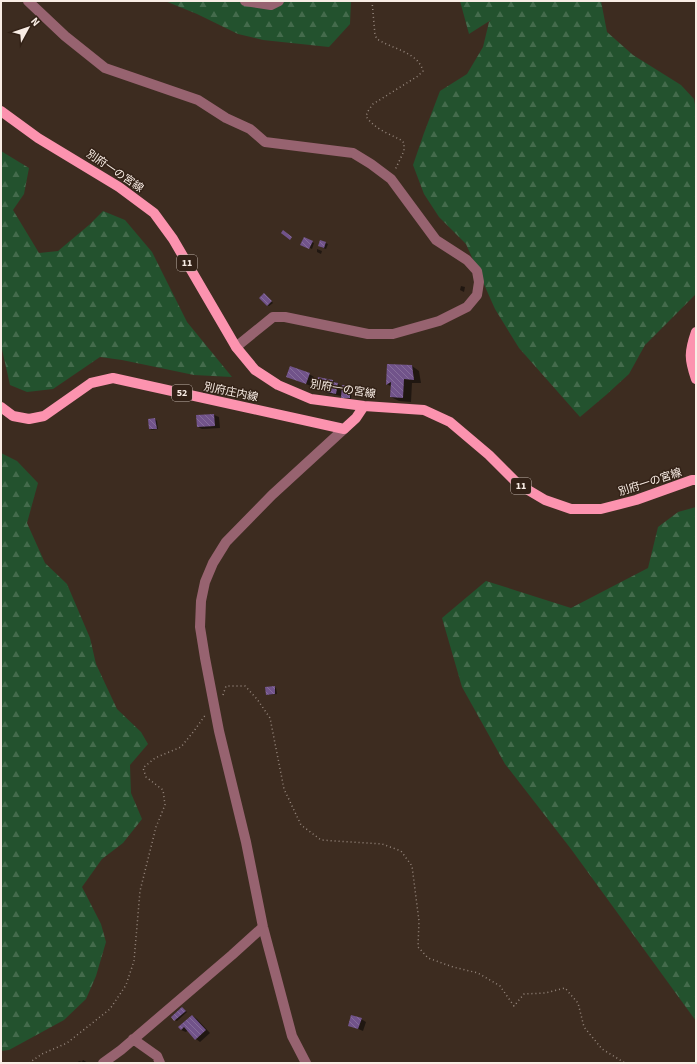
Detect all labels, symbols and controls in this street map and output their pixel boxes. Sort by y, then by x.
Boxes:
north arrow [8,8,48,48]
text: N [27,14,43,30]
street label: 別府一の宮線 [83,146,147,196]
road number: 11 [177,255,197,271]
street label: 別府一の宮線 [309,376,377,402]
street label: 別府庄内線 [203,379,259,405]
road number: 52 [172,385,192,401]
street label: 別府一の宮線 [616,465,684,499]
road number: 11 [511,478,531,494]

